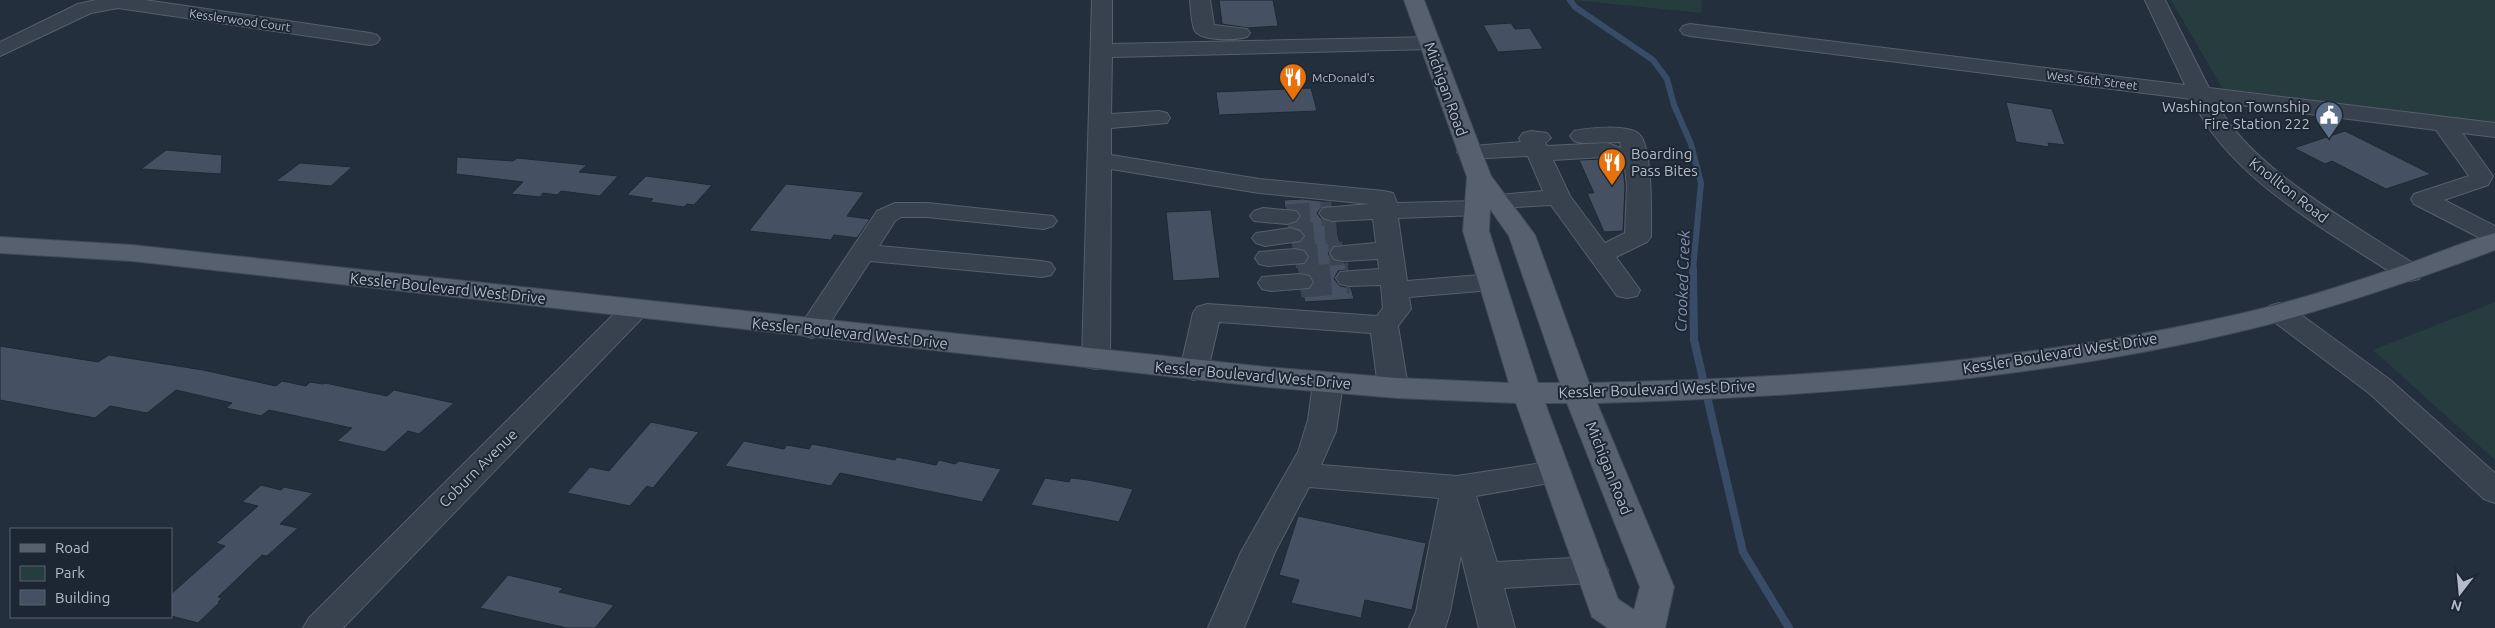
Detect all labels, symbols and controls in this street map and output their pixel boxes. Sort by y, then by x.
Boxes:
street label: Kesslerwood Court [188,6,292,34]
street label: Michigan Road [1421,40,1471,138]
restaurant icon: McDonald's [1278,62,1308,101]
street label: West 56th Street [2046,68,2139,92]
place label: McDonald's [1312,71,1375,84]
place label: Washington Township Fire Station 222 [2162,98,2310,132]
public building icon: Washington Township Fire Station 222 [2314,100,2344,139]
place label: Boarding Pass Bites [1631,145,1698,179]
restaurant icon: Boarding Pass Bites [1597,147,1627,186]
street label: Knollton Road [2246,154,2332,226]
water label: Crooked Creek [1671,229,1693,332]
street label: Kessler Boulevard West Drive [349,269,547,307]
street label: Kessler Boulevard West Drive [751,314,949,352]
street label: Kessler Boulevard West Drive [1961,329,2159,377]
street label: Kessler Boulevard West Drive [1154,358,1352,392]
street label: Kessler Boulevard West Drive [1558,377,1756,401]
street label: Michigan Road [1583,419,1635,517]
street label: Coburn Avenue [435,425,521,511]
legend [10,528,172,618]
text: Road [55,539,90,556]
text: Park [55,564,85,581]
north arrow [2435,568,2485,618]
text: Building [55,589,110,606]
text: N [2449,596,2464,615]

